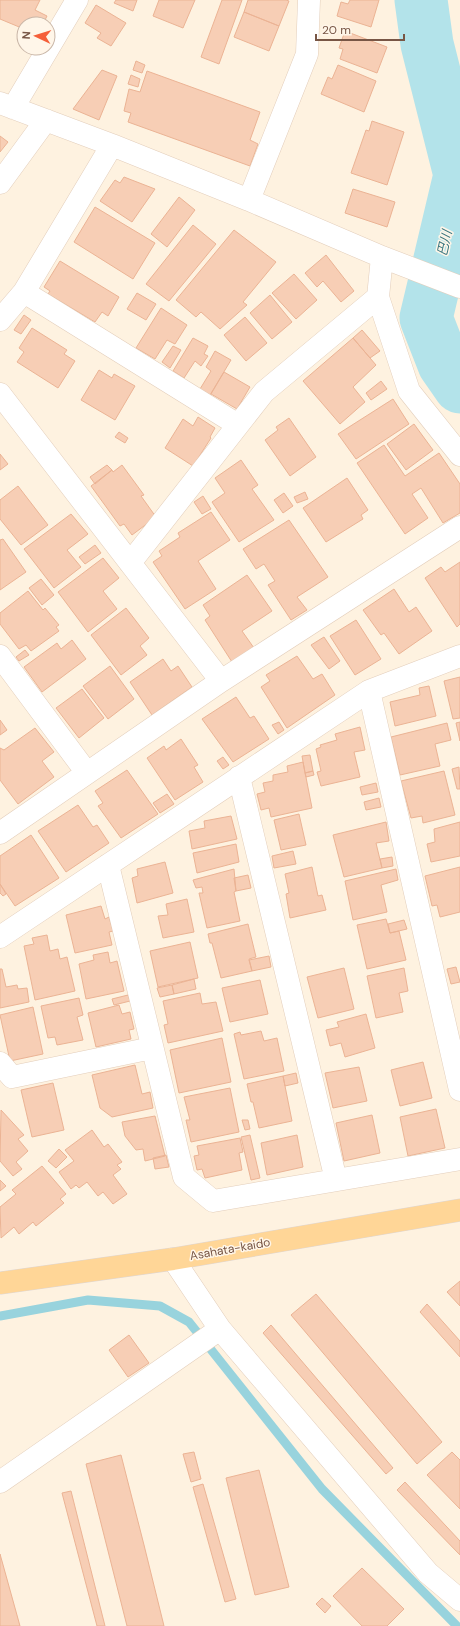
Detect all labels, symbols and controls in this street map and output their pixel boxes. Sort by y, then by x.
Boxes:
north arrow [16,16,56,56]
scale bar [316,16,404,42]
text: 20 m [322,22,351,38]
text: N [19,31,33,40]
water label: 巴川 [433,227,456,258]
street label: Asahata-kaido [188,1234,272,1264]

